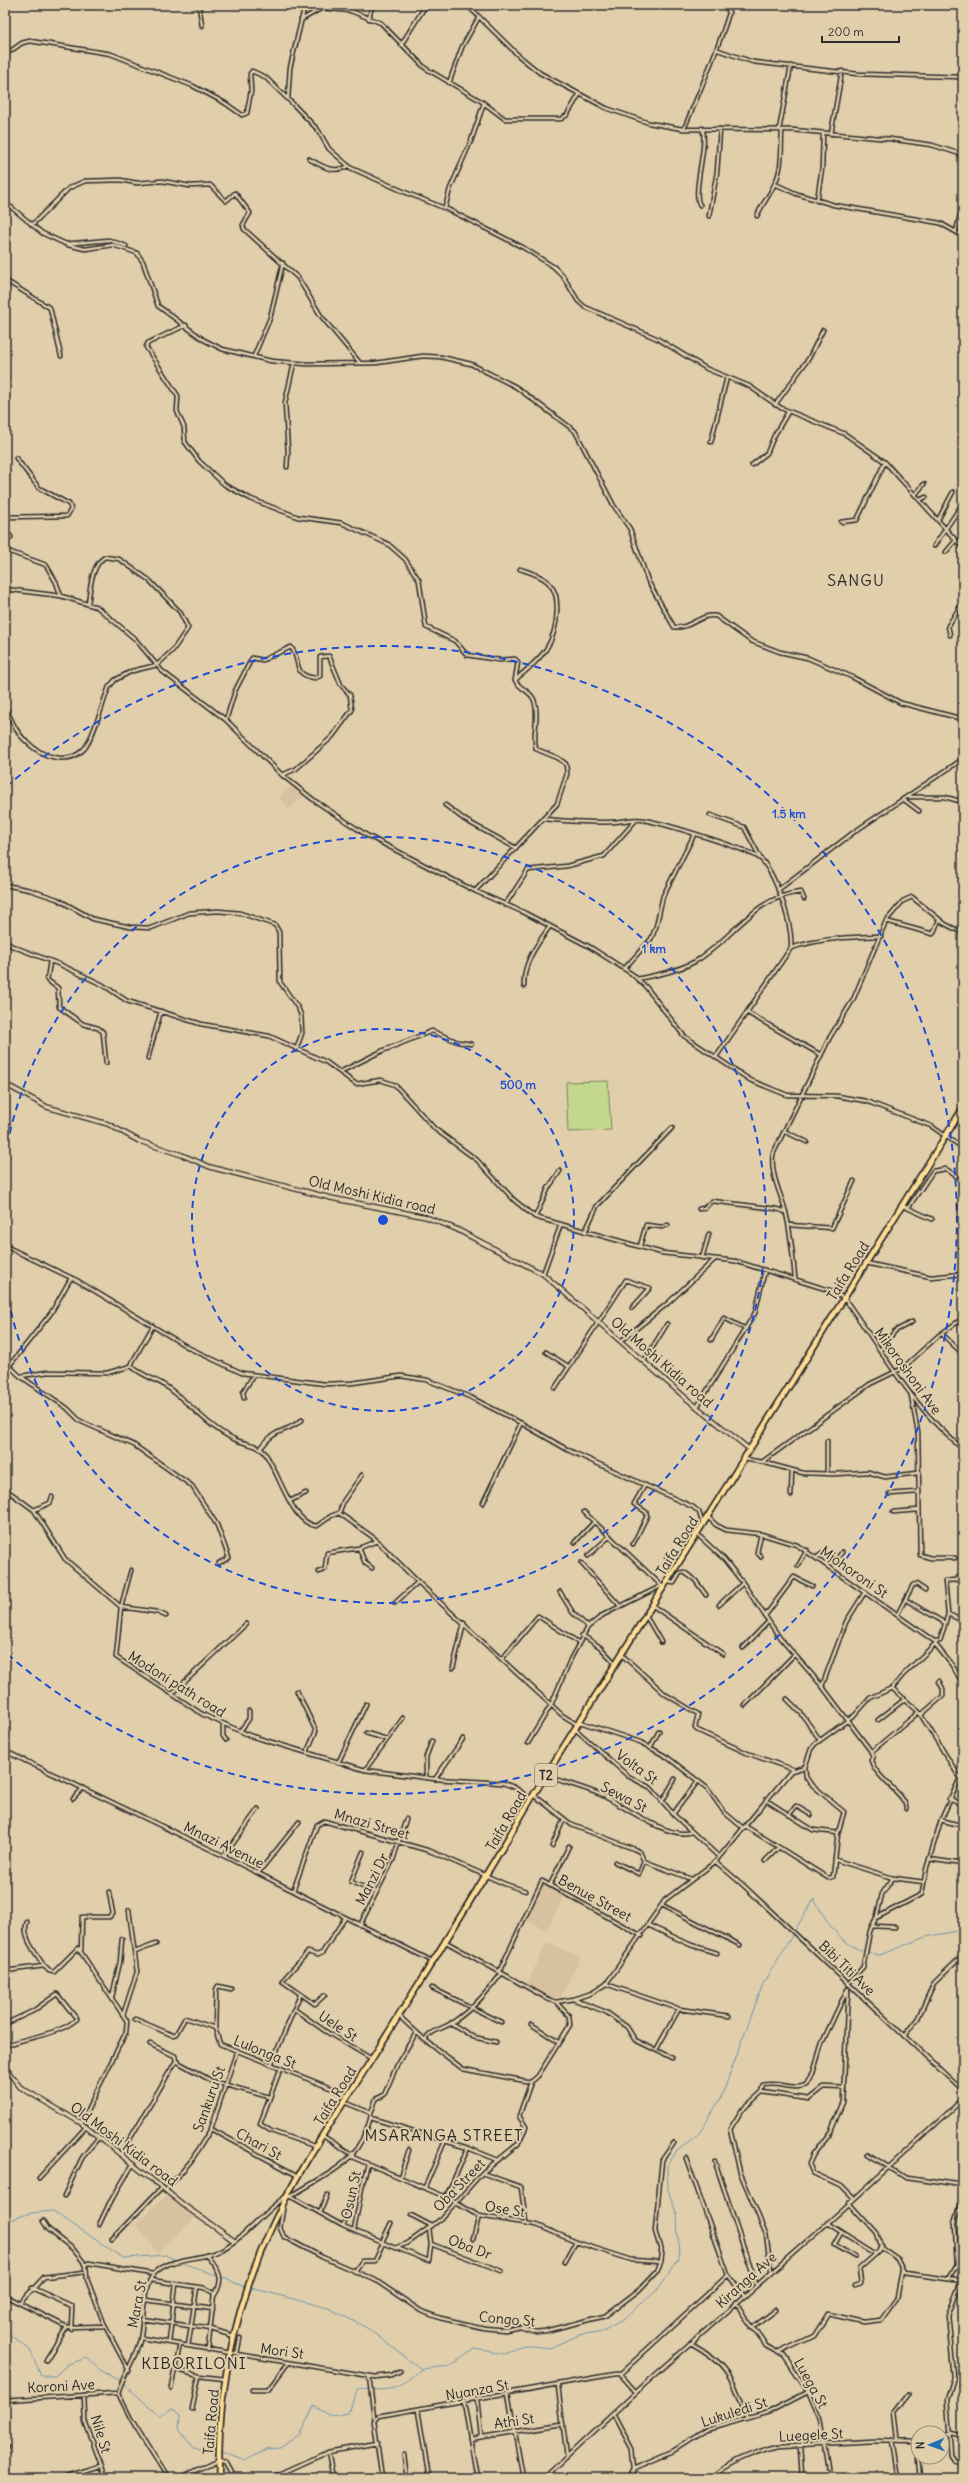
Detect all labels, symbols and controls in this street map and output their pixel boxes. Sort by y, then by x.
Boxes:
scale bar [822,18,899,44]
text: 200 m [828,24,864,39]
district label: SANGU [827,570,885,590]
text: 1.5 km [772,806,806,821]
text: 1 km [642,941,667,956]
text: 500 m [500,1077,537,1092]
street label: Old Moshi Kidia road [307,1172,437,1218]
centre of rings [376,1213,390,1227]
street label: Taifa Road [823,1238,873,1304]
street label: Old Moshi Kidia road [607,1313,717,1411]
street label: Mikoroshoni Ave [870,1324,946,1418]
street label: Taifa Road [652,1513,702,1579]
street label: Mjohoroni St [817,1542,892,1602]
street label: Modoni path road [125,1647,229,1721]
street label: Volta St [612,1746,662,1788]
road number: T2 [535,1764,557,1786]
street label: Sewa St [598,1778,651,1816]
street label: Taifa Road [482,1788,530,1854]
street label: Mnazi Street [332,1805,412,1843]
street label: Mnazi Avenue [181,1818,267,1872]
street label: Manzi Dr [351,1850,393,1908]
street label: Benue Street [555,1870,635,1926]
street label: Bibi Titi Ave [815,1937,879,1999]
street label: Uele St [315,2007,361,2045]
street label: Lulonga St [231,2031,299,2073]
street label: Sankuru St [189,2063,229,2134]
street label: Taifa Road [310,2063,360,2129]
street label: Old Moshi Kidia road [67,2098,181,2190]
street label: Chari St [233,2124,285,2164]
district label: MSARANGA STREET [365,2125,523,2145]
street label: Oba Street [429,2154,489,2215]
street label: Osun St [337,2169,365,2221]
street label: Ose St [484,2197,527,2221]
street label: Oba Dr [446,2230,495,2264]
street label: Kiranga Ave [712,2248,780,2312]
street label: Mara St [124,2278,151,2329]
street label: Congo St [478,2308,536,2330]
street label: Mori St [259,2339,305,2363]
district label: KIBORILONI [141,2353,247,2373]
street label: Luega St [790,2355,832,2411]
street label: Koroni Ave [27,2375,95,2397]
street label: Nyanza St [444,2376,510,2404]
street label: Taifa Road [199,2388,223,2456]
street label: Lukuledi St [699,2393,770,2431]
street label: Athi St [493,2409,536,2433]
street label: Nile St [87,2413,115,2456]
street label: Luegele St [778,2424,844,2446]
north arrow [910,2425,950,2465]
text: N [913,2441,927,2449]

